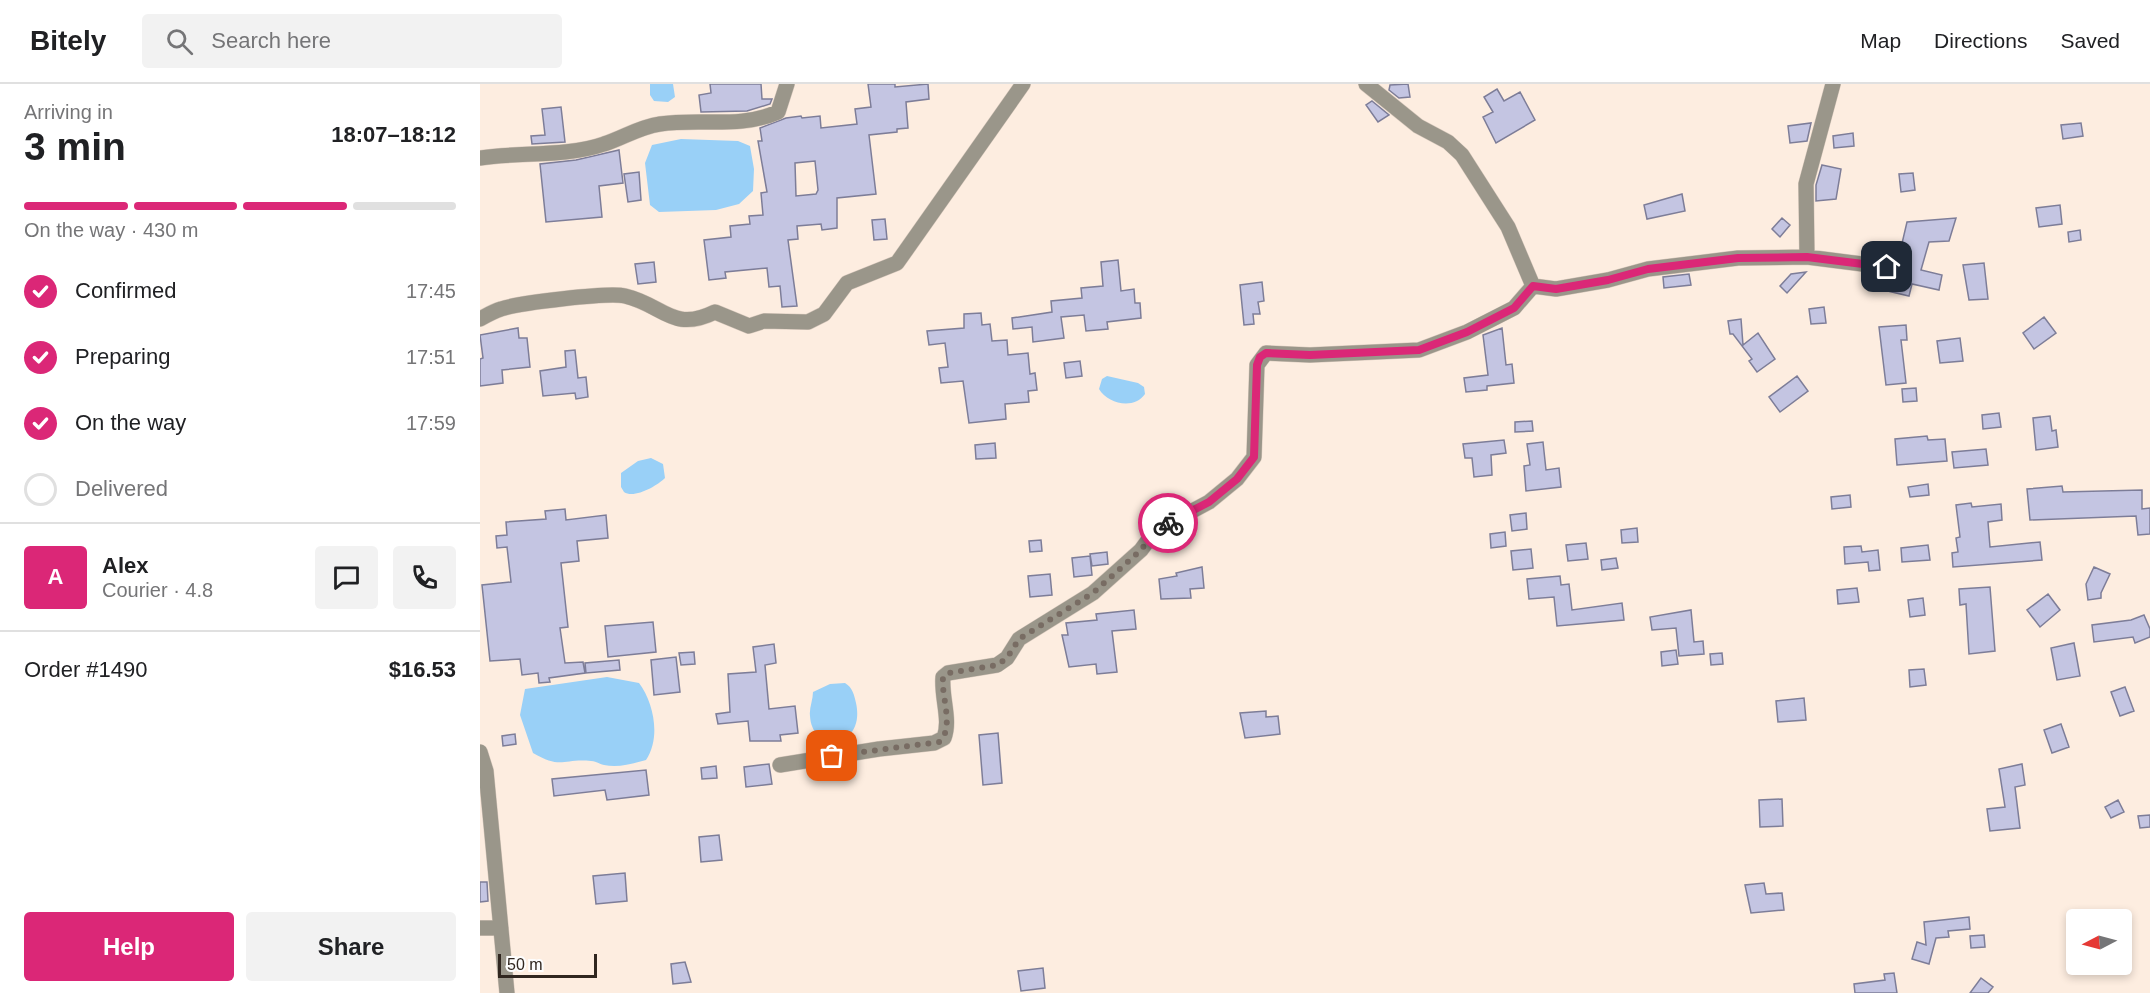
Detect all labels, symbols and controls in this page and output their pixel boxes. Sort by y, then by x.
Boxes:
search box [142,14,562,68]
text: Bitely [30,25,106,56]
icon: search [163,25,196,58]
text: Search here [211,28,331,53]
text: Map [1860,29,1901,52]
text: Directions [1934,29,2027,52]
text: Saved [2060,29,2120,52]
text: Arriving in [24,101,113,123]
text: 18:07–18:12 [331,122,456,147]
text: 3 min [24,125,126,168]
text: On the way · 430 m [24,219,199,241]
pin [1861,241,1912,292]
icon: home [1870,250,1903,283]
icon: check [24,275,57,308]
text: Confirmed [75,278,176,303]
text: 17:45 [406,280,456,302]
icon: check [24,341,57,374]
text: Preparing [75,344,170,369]
text: 17:51 [406,346,456,368]
icon: check [24,407,57,440]
text: On the way [75,410,186,435]
text: 17:59 [406,412,456,434]
text: Delivered [75,476,168,501]
courier [1138,493,1198,553]
icon: bike [1152,507,1185,540]
button: chat [315,546,378,609]
button: phone [393,546,456,609]
text: Alex [102,553,148,578]
text: A [48,564,63,589]
text: Courier · 4.8 [102,579,213,601]
text: Order #1490 [24,657,148,682]
text: $16.53 [389,657,456,682]
pin [806,730,857,781]
icon: bag [815,739,848,772]
north arrow [2066,909,2132,975]
map controls [2066,909,2132,975]
button: Help [24,912,234,981]
button: Share [246,912,456,981]
scale bar [498,951,597,978]
text: 50 m [507,956,543,973]

